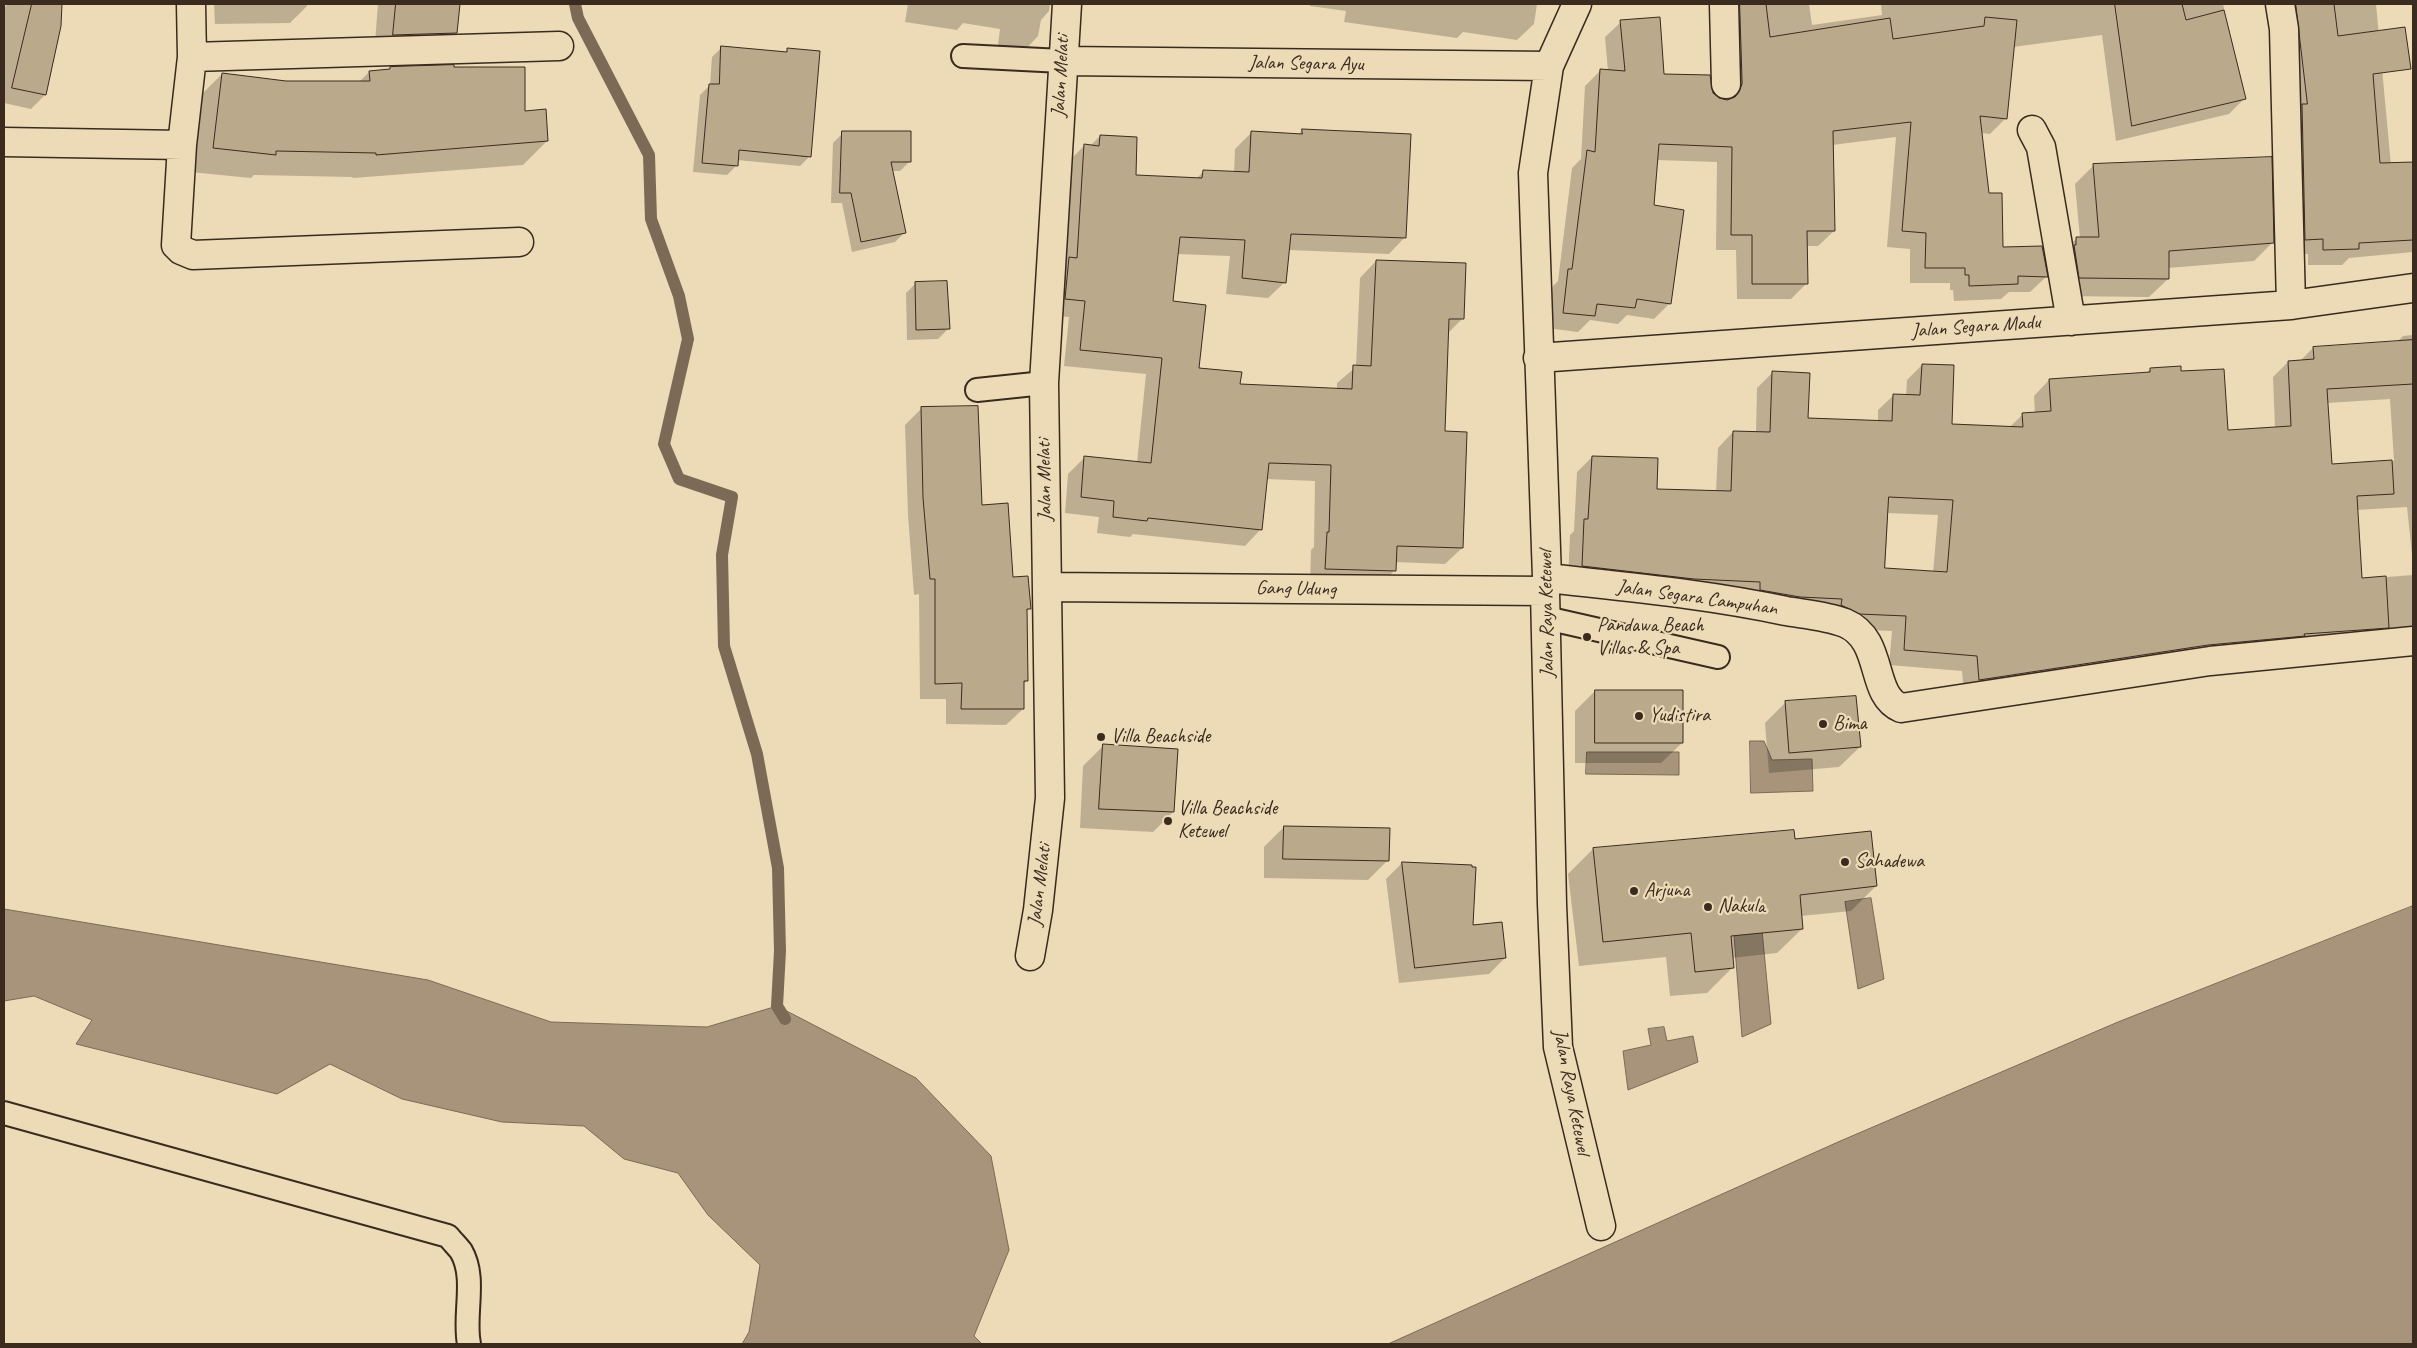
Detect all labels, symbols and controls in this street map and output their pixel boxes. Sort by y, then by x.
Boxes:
street label: Jalan Melati [1047,34,1075,118]
street label: Jalan Segara Ayu [1248,51,1364,77]
street label: Jalan Segara Madu [1911,311,2041,343]
street label: Jalan Melati [1032,438,1058,522]
street label: Jalan Raya Ketewel [1534,550,1560,678]
street label: Jalan Segara Campuhan [1615,575,1779,621]
street label: Gang Udung [1256,576,1336,602]
place label: Pandawa Beach Villas & Spa [1597,614,1704,661]
marker: Pandawa Beach Villas & Spa [1581,631,1593,643]
place label: Yudistira [1649,704,1710,728]
marker: Yudistira [1633,710,1645,722]
place label: Bima [1833,712,1867,736]
marker: Bima [1817,718,1829,730]
place label: Villa Beachside [1111,725,1210,749]
marker: Villa Beachside [1095,731,1107,743]
place label: Villa Beachside Ketewel [1178,797,1277,844]
marker: Villa Beachside Ketewel [1162,815,1174,827]
street label: Jalan Melati [1023,842,1057,928]
place label: Sahadewa [1855,850,1924,874]
marker: Sahadewa [1839,856,1851,868]
place label: Arjuna [1644,879,1690,903]
marker: Arjuna [1628,885,1640,897]
place label: Nakula [1718,895,1765,919]
marker: Nakula [1702,901,1714,913]
street label: Jalan Raya Ketewel [1547,1027,1595,1157]

